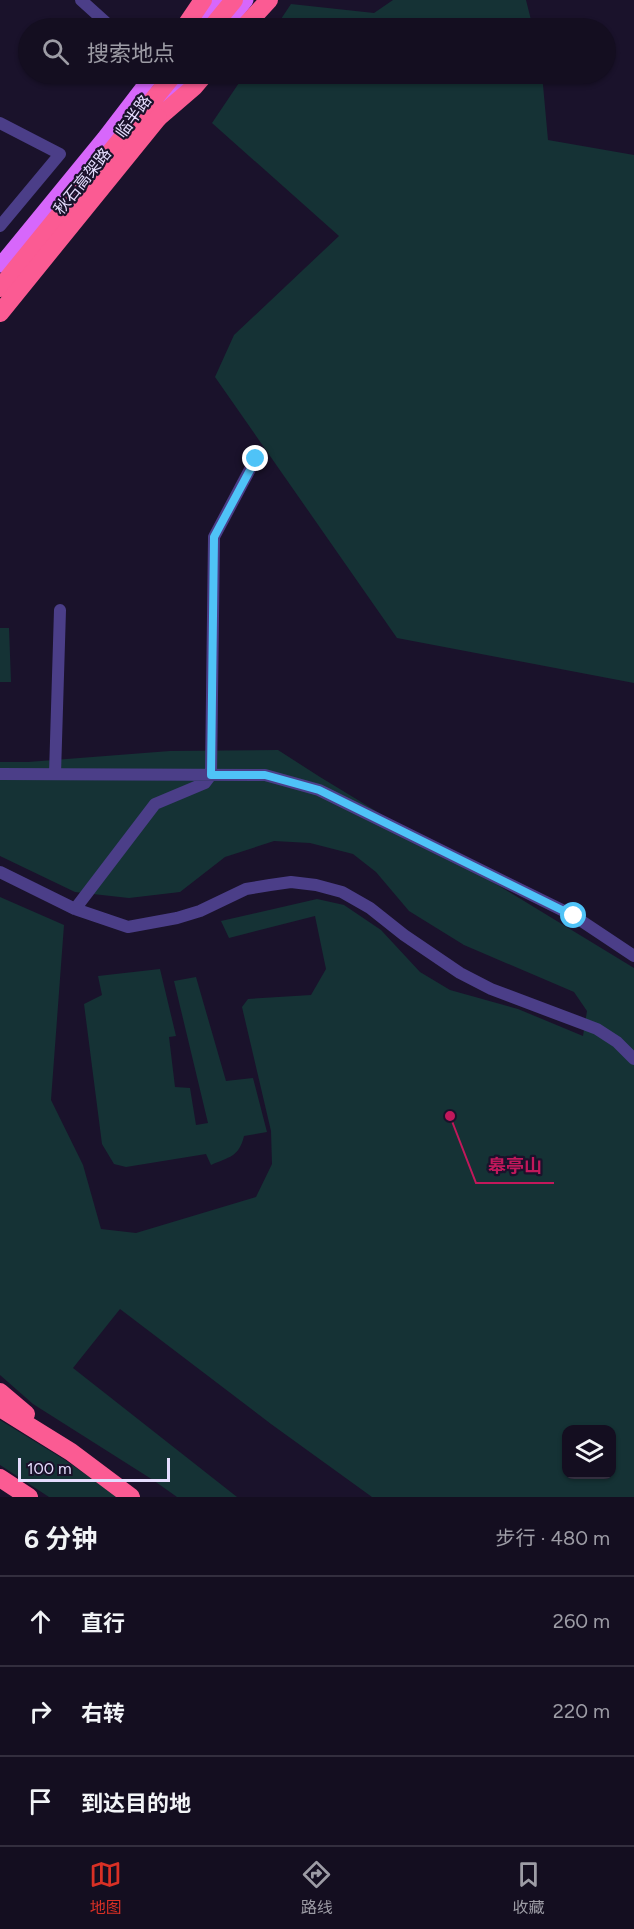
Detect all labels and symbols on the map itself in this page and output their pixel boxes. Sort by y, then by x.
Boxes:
street label: 临半路 [112,91,155,141]
street label: 秋石高架路 [50,144,115,218]
route end [242,445,268,471]
route start [560,902,586,928]
callout: 皋亭山 [476,1147,554,1183]
text: 皋亭山 [488,1155,542,1177]
scale bar [18,1455,170,1482]

